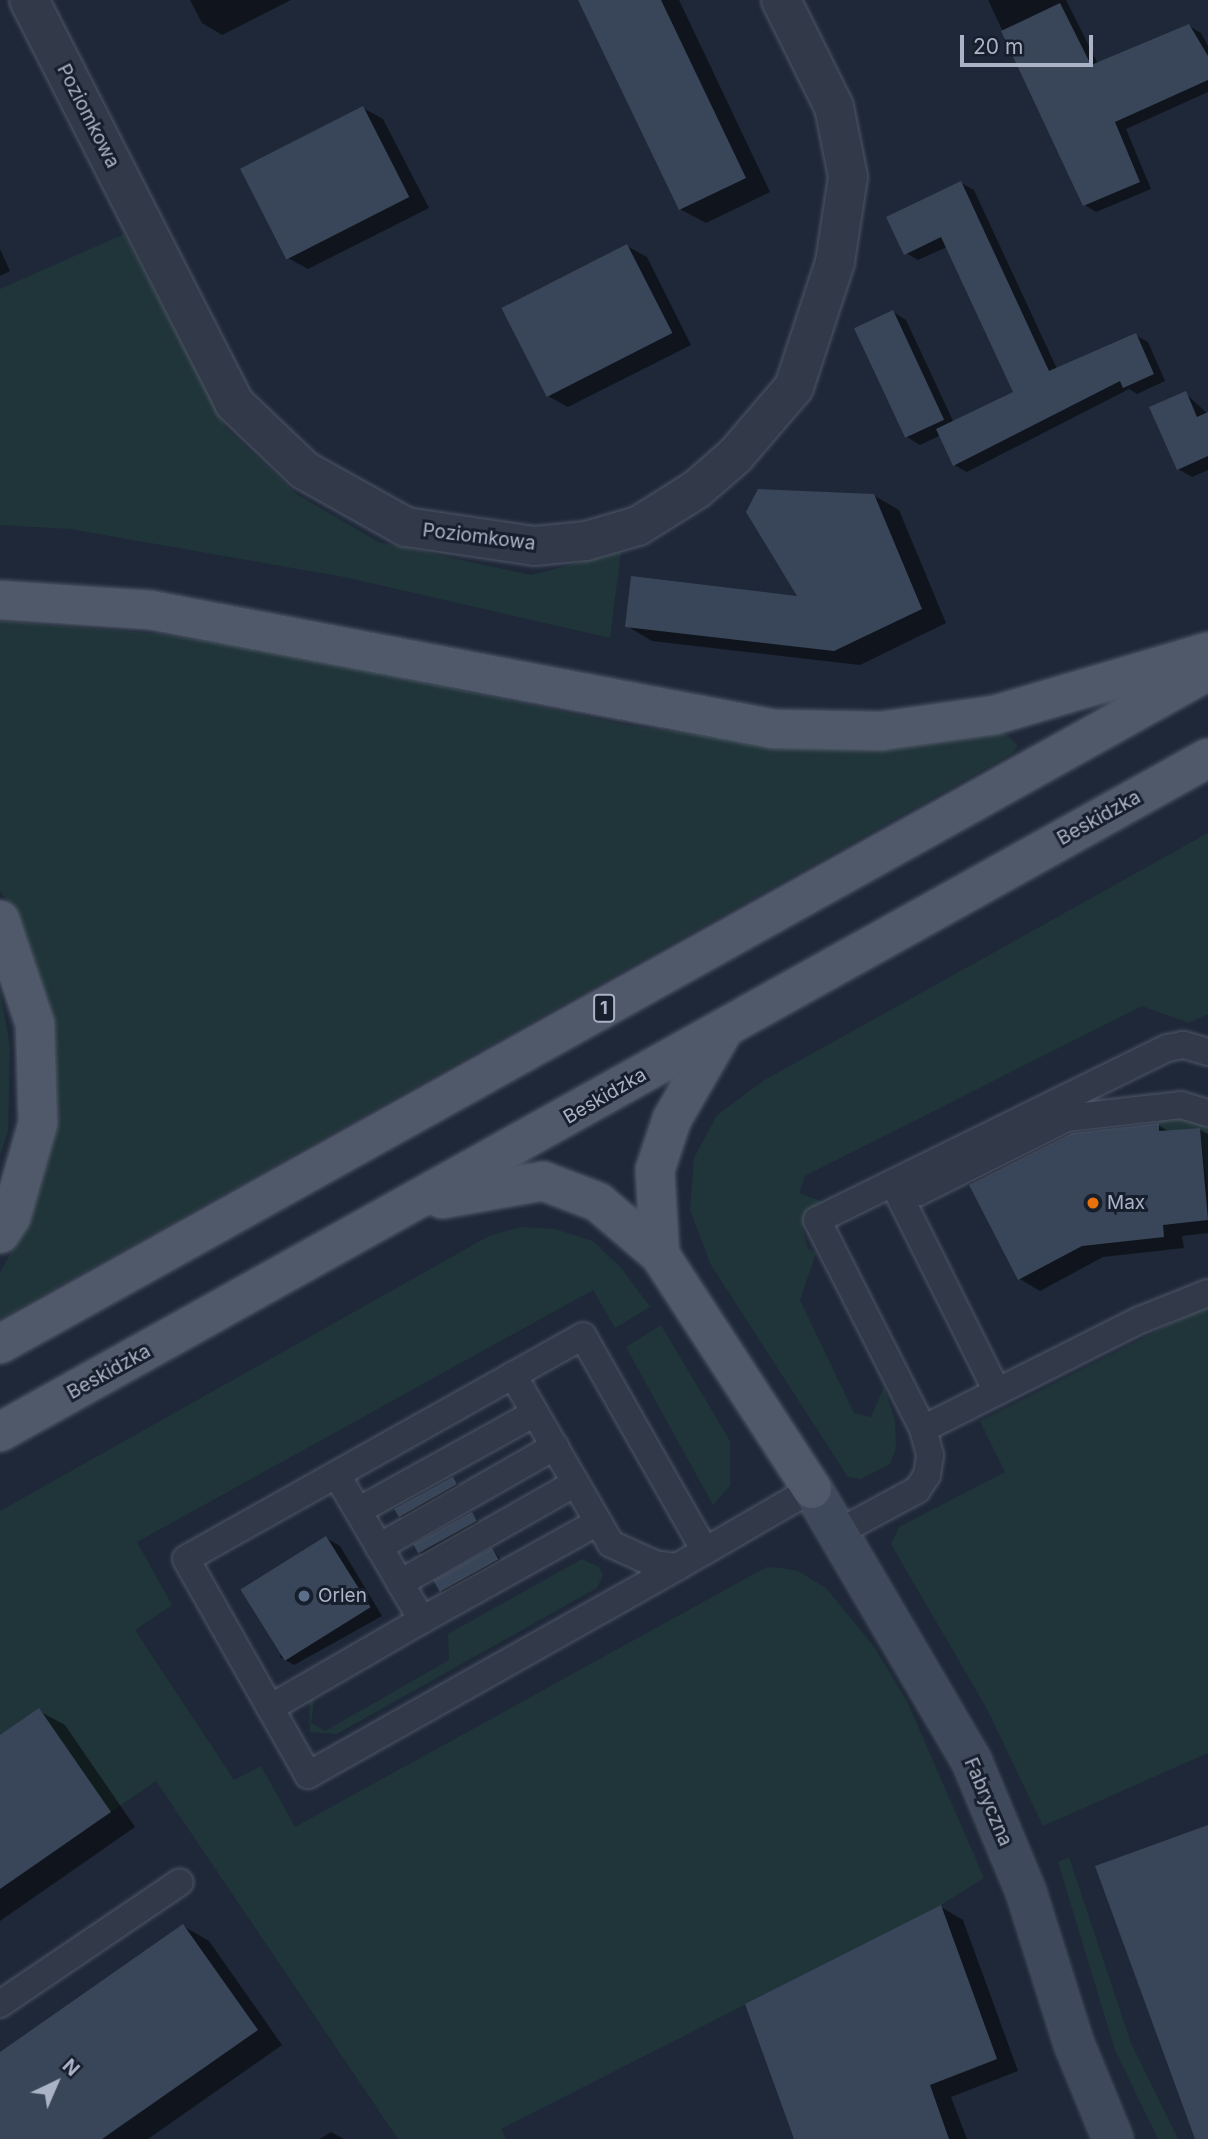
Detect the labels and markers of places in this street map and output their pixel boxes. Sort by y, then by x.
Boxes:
place label: Max [1107,1192,1145,1214]
marker: Max [1085,1195,1101,1211]
place label: Orlen [318,1585,367,1607]
marker: Orlen [296,1588,312,1604]

